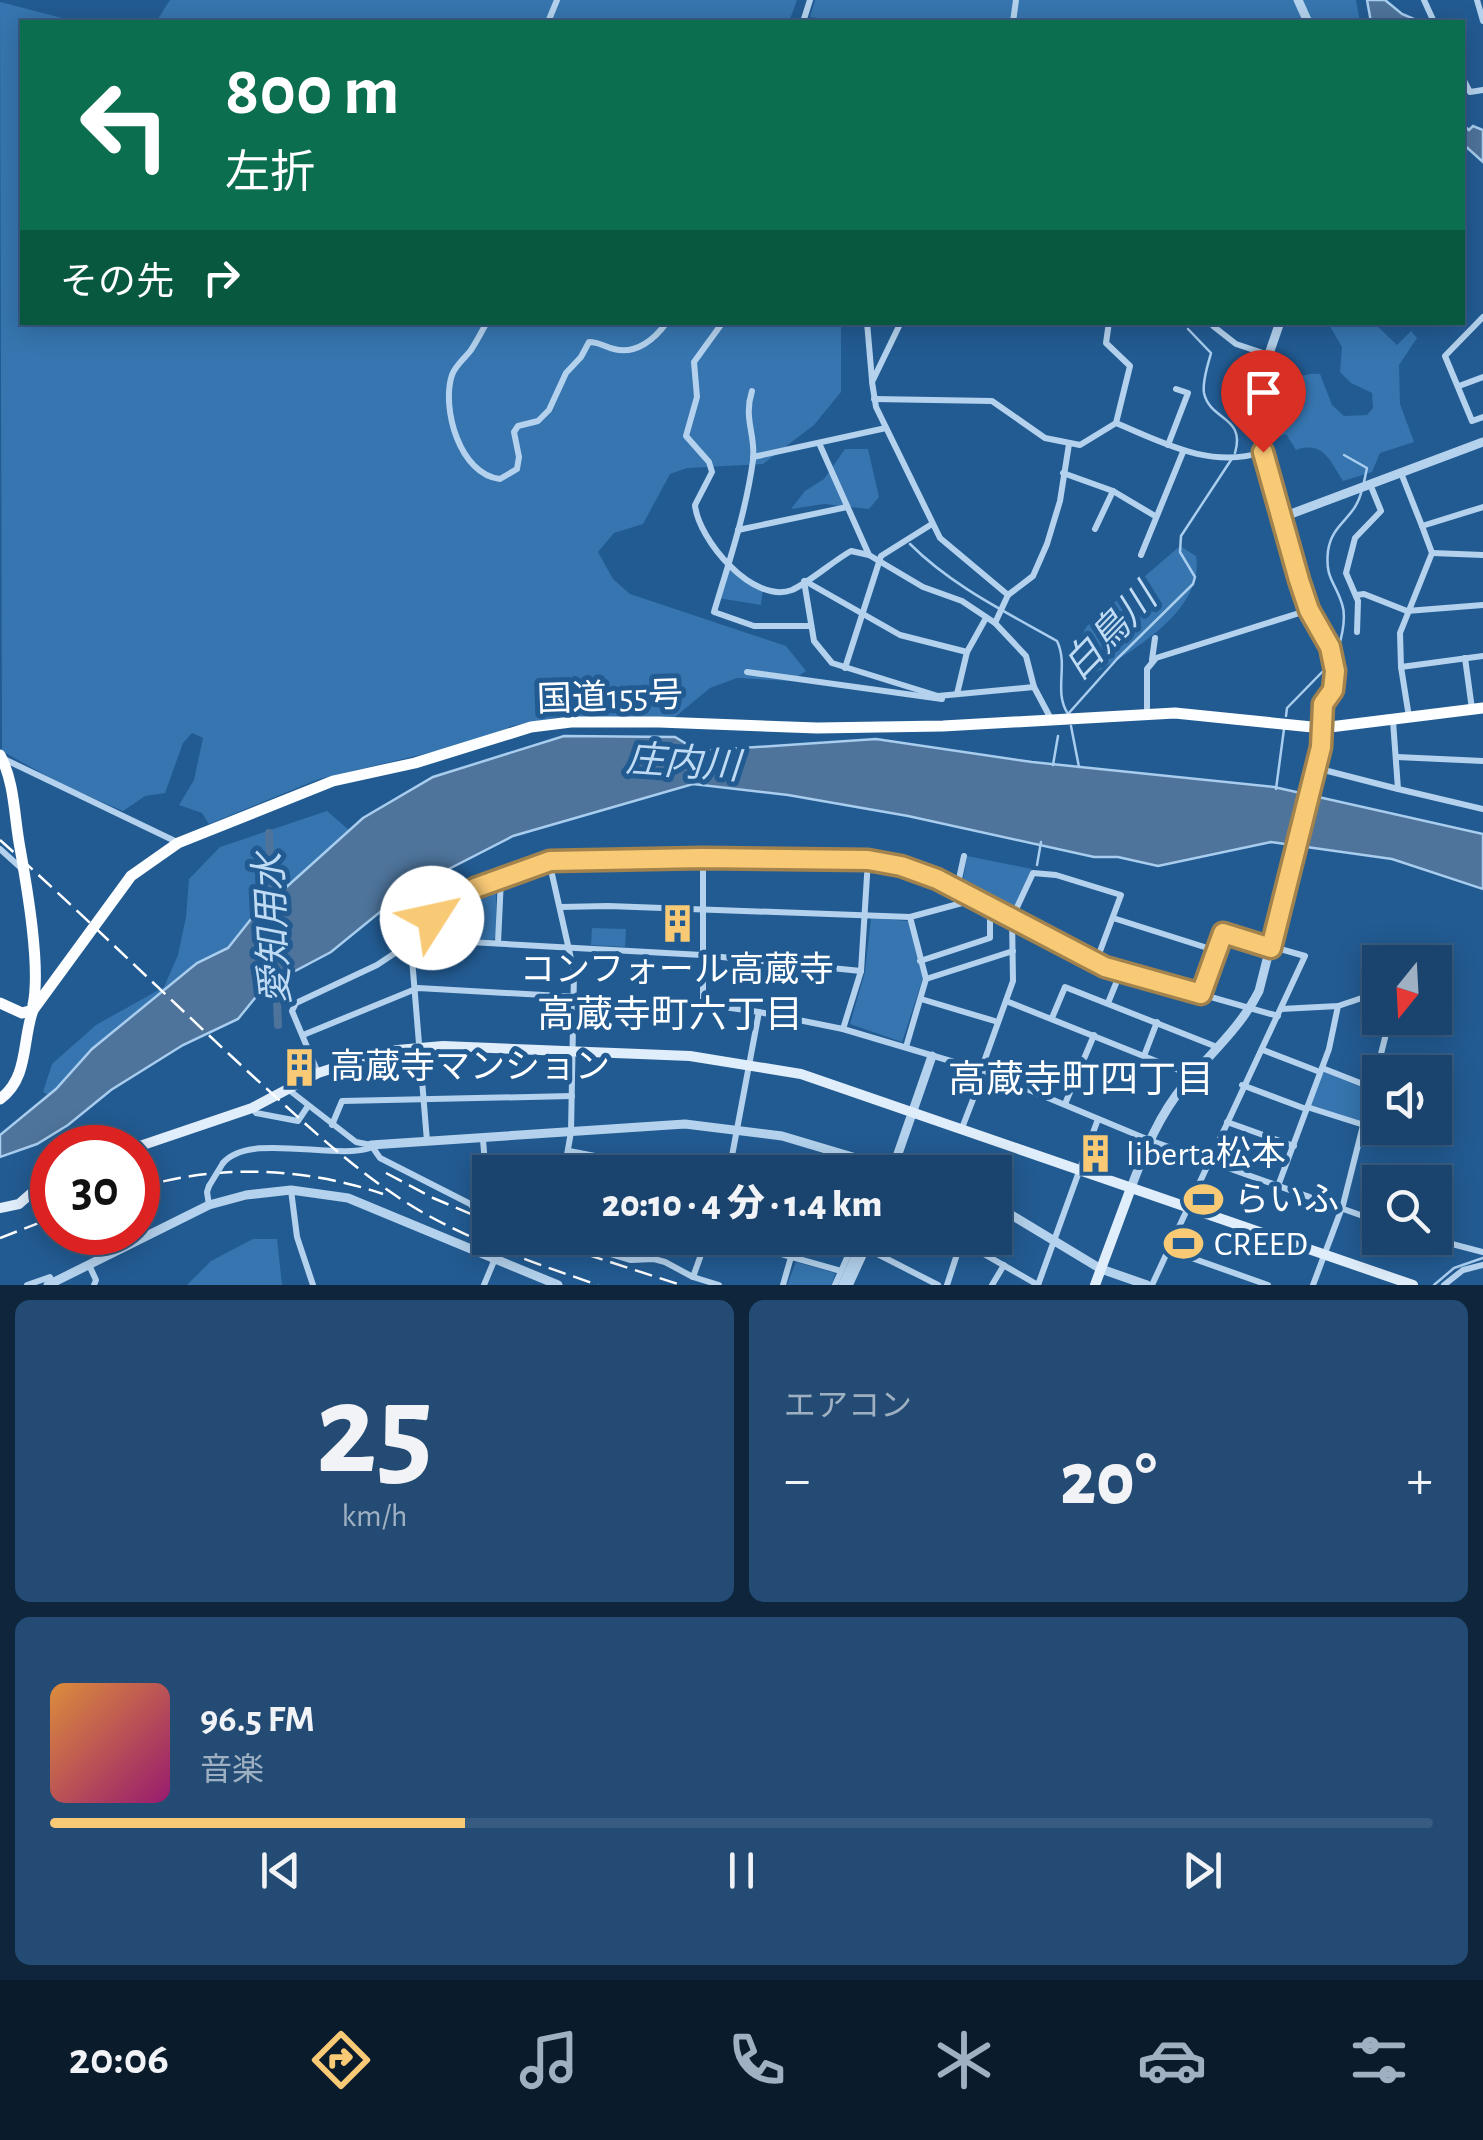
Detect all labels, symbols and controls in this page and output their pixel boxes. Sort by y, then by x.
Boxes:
text: 800 m [225,57,400,127]
icon: left [60,60,190,190]
text: 左折 [225,151,315,196]
icon: right [194,250,249,305]
text: その先 [60,264,174,302]
pin [1221,350,1306,453]
icon: arrive [1236,365,1291,420]
water label: 白鳥川 [1056,574,1167,687]
street label: 国道155号 [536,676,684,718]
water label: 庄内川 [625,739,745,787]
water label: 愛知用水 [249,848,297,1006]
position arrow [380,866,484,970]
building icon: コンフォール高蔵寺 [656,902,698,944]
north arrow [1362,945,1452,1035]
map controls [1362,945,1452,1255]
place label: コンフォール高蔵寺 [520,951,834,988]
district label: 高蔵寺町六丁目 [537,995,803,1035]
building icon: 高蔵寺マンション [279,1046,321,1088]
place label: 高蔵寺マンション [330,1048,610,1085]
button: sound [1362,1055,1452,1145]
district label: 高蔵寺町四丁目 [948,1060,1214,1100]
speed limit sign: 30 [30,1125,160,1255]
building icon: liberta松本 [1075,1133,1117,1175]
place label: liberta松本 [1126,1135,1286,1172]
button: search [1362,1165,1452,1255]
sports icon: らいふ [1183,1179,1225,1221]
place label: らいふ [1234,1183,1339,1218]
text: 20:10 · 4 分 · 1.4 km [602,1186,882,1224]
sports icon: CREED [1163,1223,1205,1265]
place label: CREED [1214,1227,1308,1262]
text: 25 [316,1367,433,1497]
text: エアコン [784,1390,912,1422]
text: 20° [1060,1443,1157,1518]
text: − [784,1453,810,1508]
text: + [1407,1453,1433,1508]
text: km/h [341,1500,408,1532]
text: 96.5 FM [200,1701,315,1739]
text: 音楽 [200,1754,264,1786]
icon: previous [253,1843,308,1898]
icon: pause [714,1843,769,1898]
icon: next [1175,1843,1230,1898]
icon: directions [306,2025,376,2095]
icon: music [514,2025,584,2095]
icon: phone [722,2025,792,2095]
icon: climate [929,2025,999,2095]
icon: car [1137,2025,1207,2095]
icon: filters [1344,2025,1414,2095]
text: 20:06 [69,2037,169,2082]

